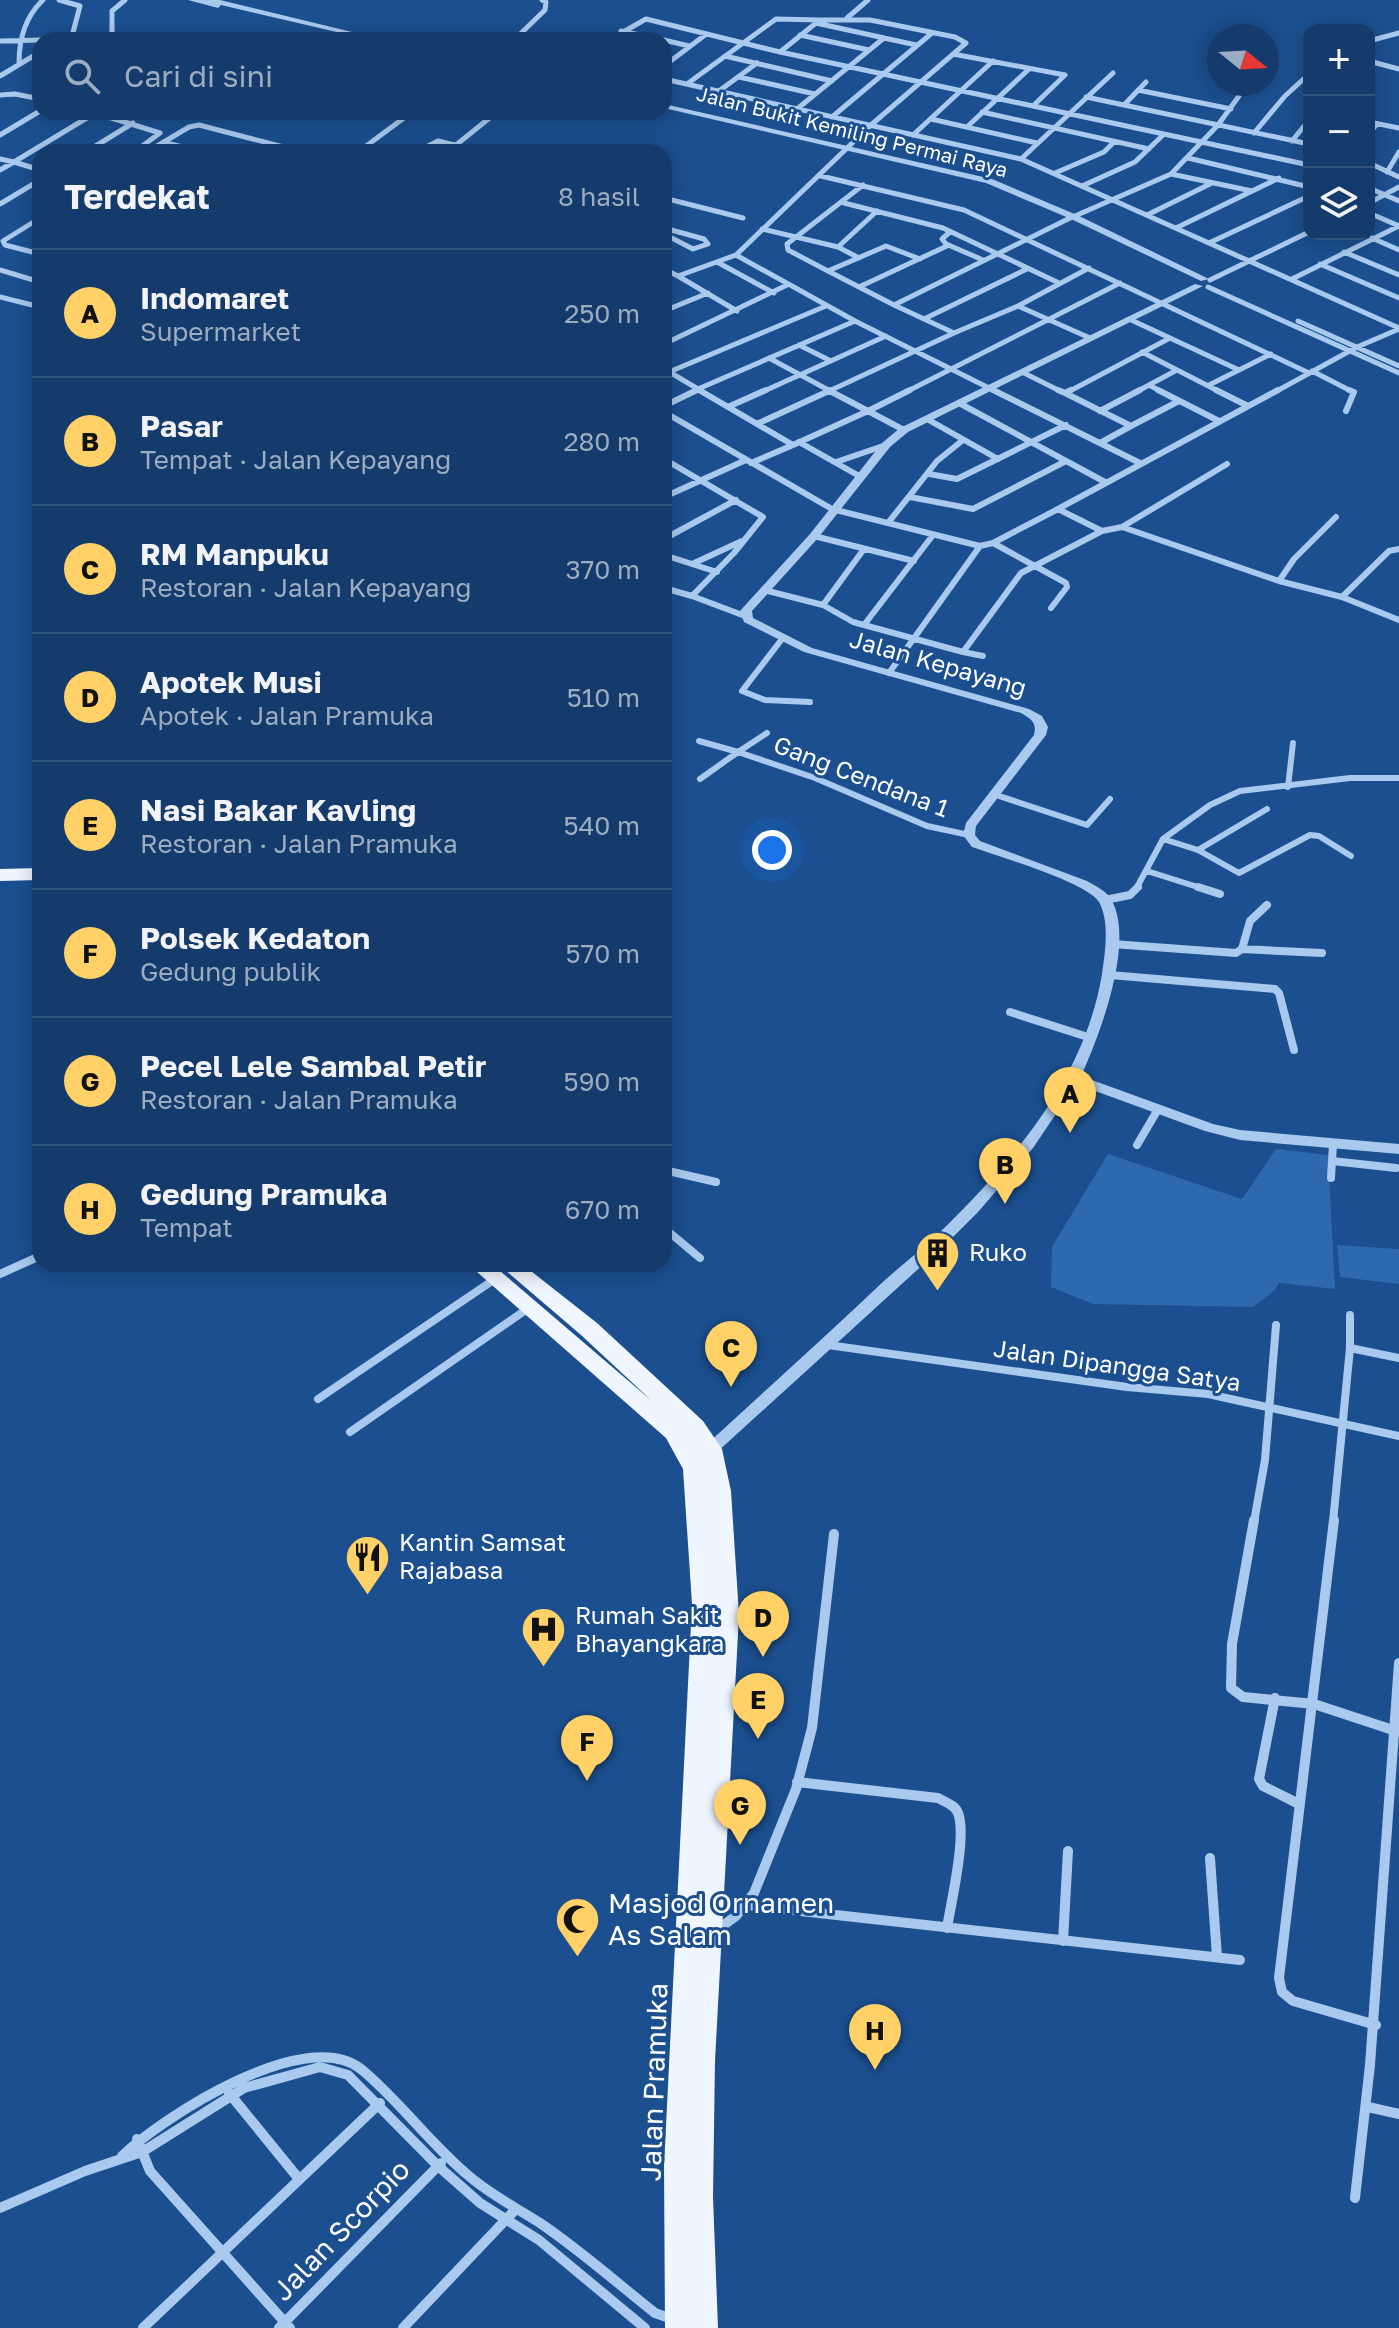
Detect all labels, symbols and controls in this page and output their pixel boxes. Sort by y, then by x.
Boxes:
north arrow [1207,24,1279,96]
map controls [1303,24,1375,240]
button: + [1303,24,1375,96]
search box [32,32,672,120]
icon: search [60,54,104,98]
text: Cari di sini [124,58,273,94]
street label: Jalan Bukit Kemiling Permai Raya [694,81,1010,181]
button: − [1303,96,1375,168]
button: layers [1303,168,1375,240]
text: Terdekat [64,176,210,216]
text: 8 hasil [558,181,640,212]
text: Indomaret [140,280,289,316]
text: A [81,298,99,329]
text: 250 m [564,298,640,329]
text: Supermarket [140,316,301,347]
text: Pasar [140,408,223,444]
text: B [81,426,99,457]
text: 280 m [563,426,640,457]
text: Tempat · Jalan Kepayang [140,444,451,475]
text: RM Manpuku [140,536,329,572]
text: C [81,554,99,585]
text: 370 m [565,554,640,585]
text: Restoran · Jalan Kepayang [140,572,471,603]
street label: Jalan Kepayang [847,623,1030,702]
text: Apotek Musi [140,664,322,700]
text: D [81,682,99,713]
text: 510 m [567,682,640,713]
text: Apotek · Jalan Pramuka [140,700,434,731]
street label: Gang Cendana 1 [770,729,953,822]
text: Nasi Bakar Kavling [140,792,416,828]
text: E [82,810,98,841]
text: 540 m [563,810,640,841]
text: Restoran · Jalan Pramuka [140,828,458,859]
your location [752,830,792,870]
text: Polsek Kedaton [140,920,370,956]
text: F [82,938,98,969]
text: 570 m [566,938,640,969]
text: Gedung publik [140,956,321,987]
text: Pecel Lele Sambal Petir [140,1048,486,1084]
text: G [80,1066,100,1097]
text: 590 m [564,1066,640,1097]
pin: A [1044,1067,1096,1133]
text: Restoran · Jalan Pramuka [140,1084,458,1115]
pin: B [979,1138,1031,1204]
text: Gedung Pramuka [140,1176,388,1212]
text: H [80,1194,100,1225]
text: 670 m [565,1194,640,1225]
text: Tempat [140,1212,233,1243]
building icon: Ruko [914,1229,962,1292]
place label: Ruko [969,1237,1027,1266]
pin: C [705,1321,757,1387]
street label: Jalan Dipangga Satya [992,1333,1243,1396]
place label: Kantin Samsat Rajabasa [399,1527,566,1584]
restaurant icon: Kantin Samsat Rajabasa [344,1533,392,1596]
pin: D [737,1591,789,1657]
place label: Rumah Sakit Bhayangkara [575,1600,724,1657]
hospital icon: Rumah Sakit Bhayangkara [520,1606,568,1669]
pin: E [732,1673,784,1739]
pin: F [561,1715,613,1781]
pin: G [714,1779,766,1845]
place label: Masjod Ornamen As Salam [608,1886,834,1951]
mosque icon: Masjod Ornamen As Salam [553,1895,601,1958]
street label: Jalan Pramuka [634,1982,673,2182]
pin: H [849,2004,901,2070]
street label: Jalan Scorpio [265,2152,416,2307]

